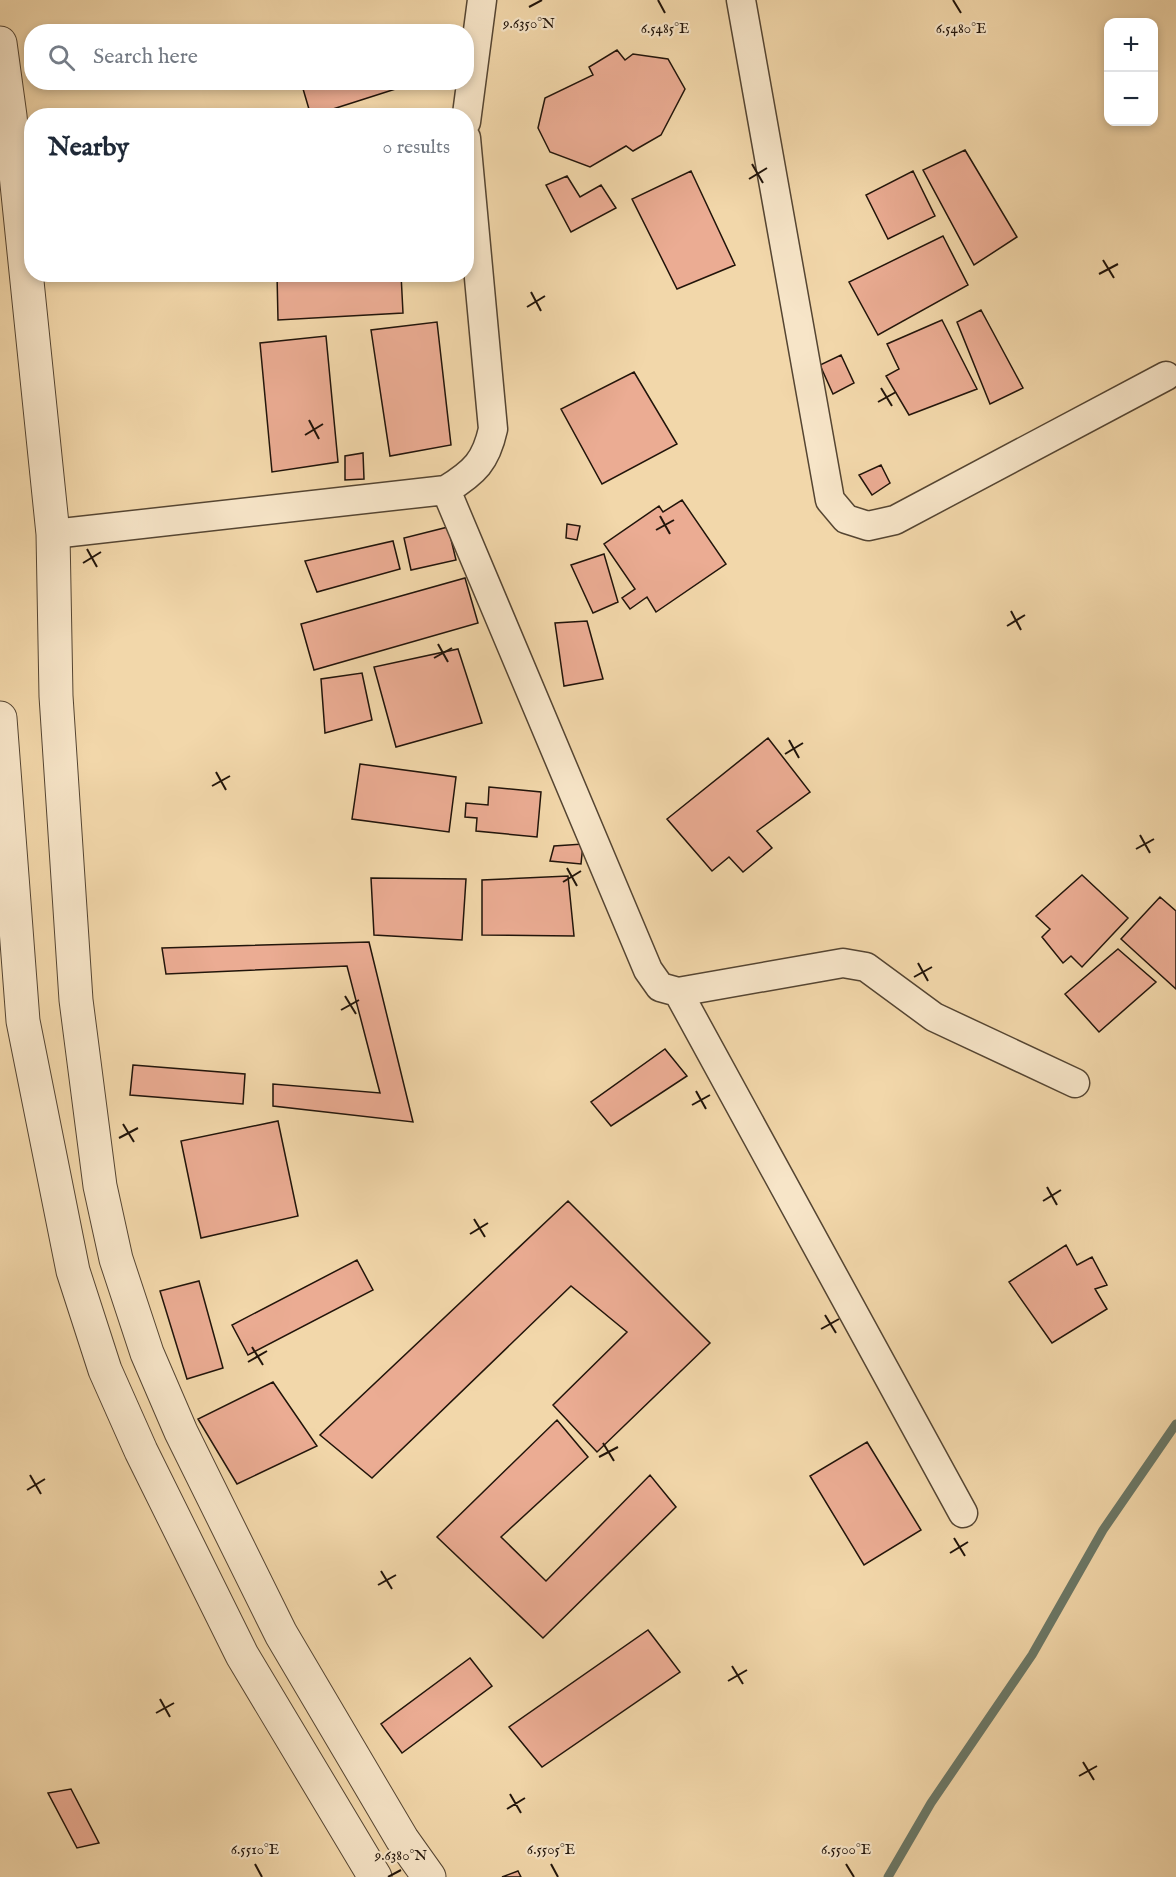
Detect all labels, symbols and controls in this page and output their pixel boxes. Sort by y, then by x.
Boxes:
text: 9.6350°N [502,14,555,33]
map controls [1104,18,1158,126]
button: + [1104,18,1158,72]
text: 6.5485°E [641,19,689,38]
text: 6.5480°E [936,19,986,38]
search box [24,24,474,90]
icon: search [45,41,78,74]
text: Search here [93,43,198,71]
button: − [1104,72,1158,126]
text: Nearby [48,131,129,164]
text: 0 results [383,135,450,160]
text: 6.5510°E [231,1840,279,1859]
text: 6.5505°E [527,1840,575,1859]
text: 6.5500°E [821,1840,871,1859]
text: 9.6380°N [374,1846,427,1865]

